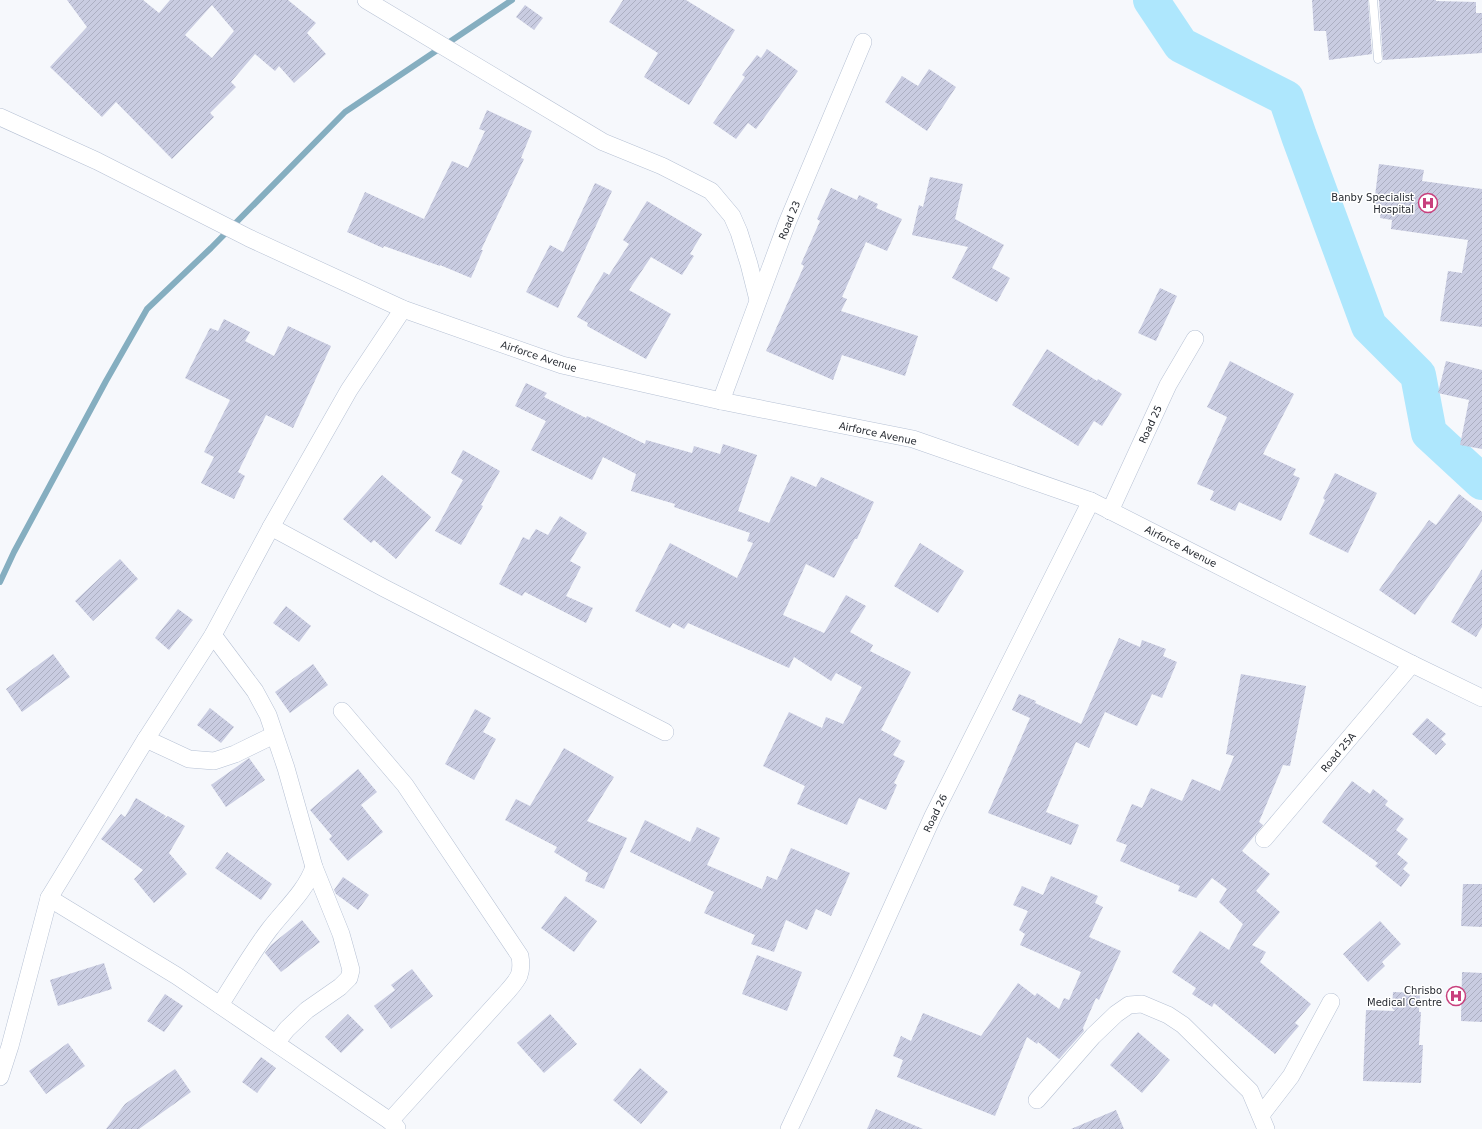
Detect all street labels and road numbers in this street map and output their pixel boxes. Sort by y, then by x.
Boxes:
street label: Road 23 [777,199,802,241]
street label: Airforce Avenue [499,339,578,374]
street label: Road 25 [1137,403,1164,445]
street label: Airforce Avenue [838,420,918,447]
street label: Airforce Avenue [1143,524,1219,569]
street label: Road 25A [1319,730,1358,774]
street label: Road 26 [922,792,949,834]

